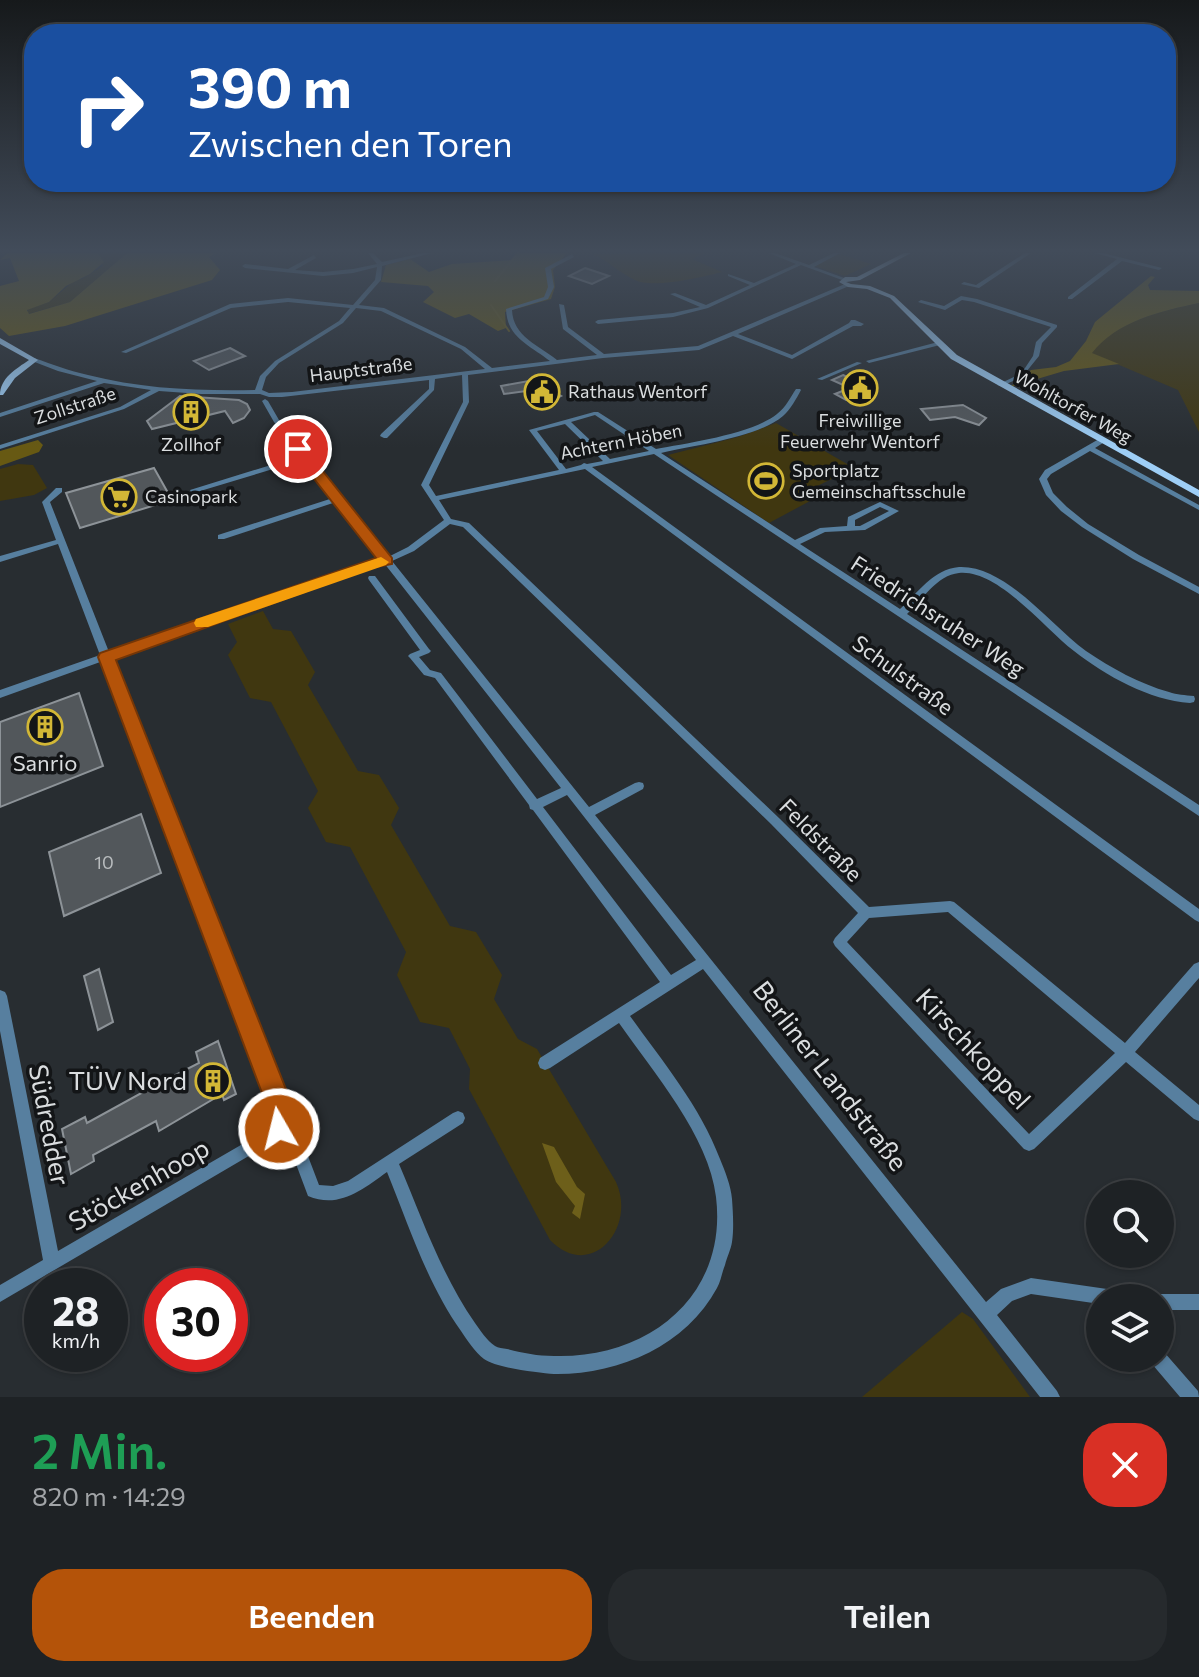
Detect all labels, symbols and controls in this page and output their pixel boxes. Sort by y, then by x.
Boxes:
text: 390 m [188,51,352,120]
icon: right [56,56,160,160]
text: Zwischen den Toren [188,120,513,164]
street label: Hauptstraße [308,352,413,386]
street label: Wohltorfer Weg [1011,365,1136,448]
public building icon: Freiwillige Feuerwehr Wentorf [841,369,879,407]
public building icon: Rathaus Wentorf [523,373,561,411]
place label: Rathaus Wentorf [568,380,708,402]
street label: Zollstraße [31,382,118,429]
building icon: Zollhof [172,393,210,431]
place label: Freiwillige Feuerwehr Wentorf [780,409,941,452]
pin [264,415,332,483]
street label: Achtern Höben [558,418,684,464]
icon: arrive [276,427,320,471]
place label: Zollhof [161,433,222,455]
place label: Sportplatz Gemeinschaftsschule [792,459,966,502]
sports icon: Sportplatz Gemeinschaftsschule [747,462,785,500]
supermarket icon: Casinopark [100,478,138,516]
place label: Casinopark [145,485,238,507]
street label: Friedrichsruher Weg [846,549,1030,682]
street label: Schulstraße [848,629,959,720]
building icon: Sanrio [26,708,64,746]
place label: Sanrio [13,749,77,776]
street label: Feldstraße [774,793,868,887]
house number: 10 [94,851,114,873]
street label: Berliner Landstraße [747,974,915,1176]
street label: Kirschkoppel [910,981,1038,1115]
street label: Südredder [24,1062,77,1188]
building icon: TÜV Nord [194,1062,232,1100]
place label: TÜV Nord [68,1064,187,1095]
position arrow [237,1087,321,1171]
street label: Stöckenhoop [62,1131,214,1236]
map controls [1086,1180,1174,1372]
button: search [1086,1180,1174,1268]
speed limit sign: 30 [144,1268,248,1372]
button: layers [1086,1284,1174,1372]
text: 28 [52,1285,100,1334]
text: km/h [52,1328,100,1352]
text: 2 Min. [32,1420,167,1479]
button: close [1083,1423,1167,1507]
text: 820 m · 14:29 [32,1480,186,1511]
button: Beenden [32,1569,592,1661]
button: Teilen [608,1569,1167,1661]

